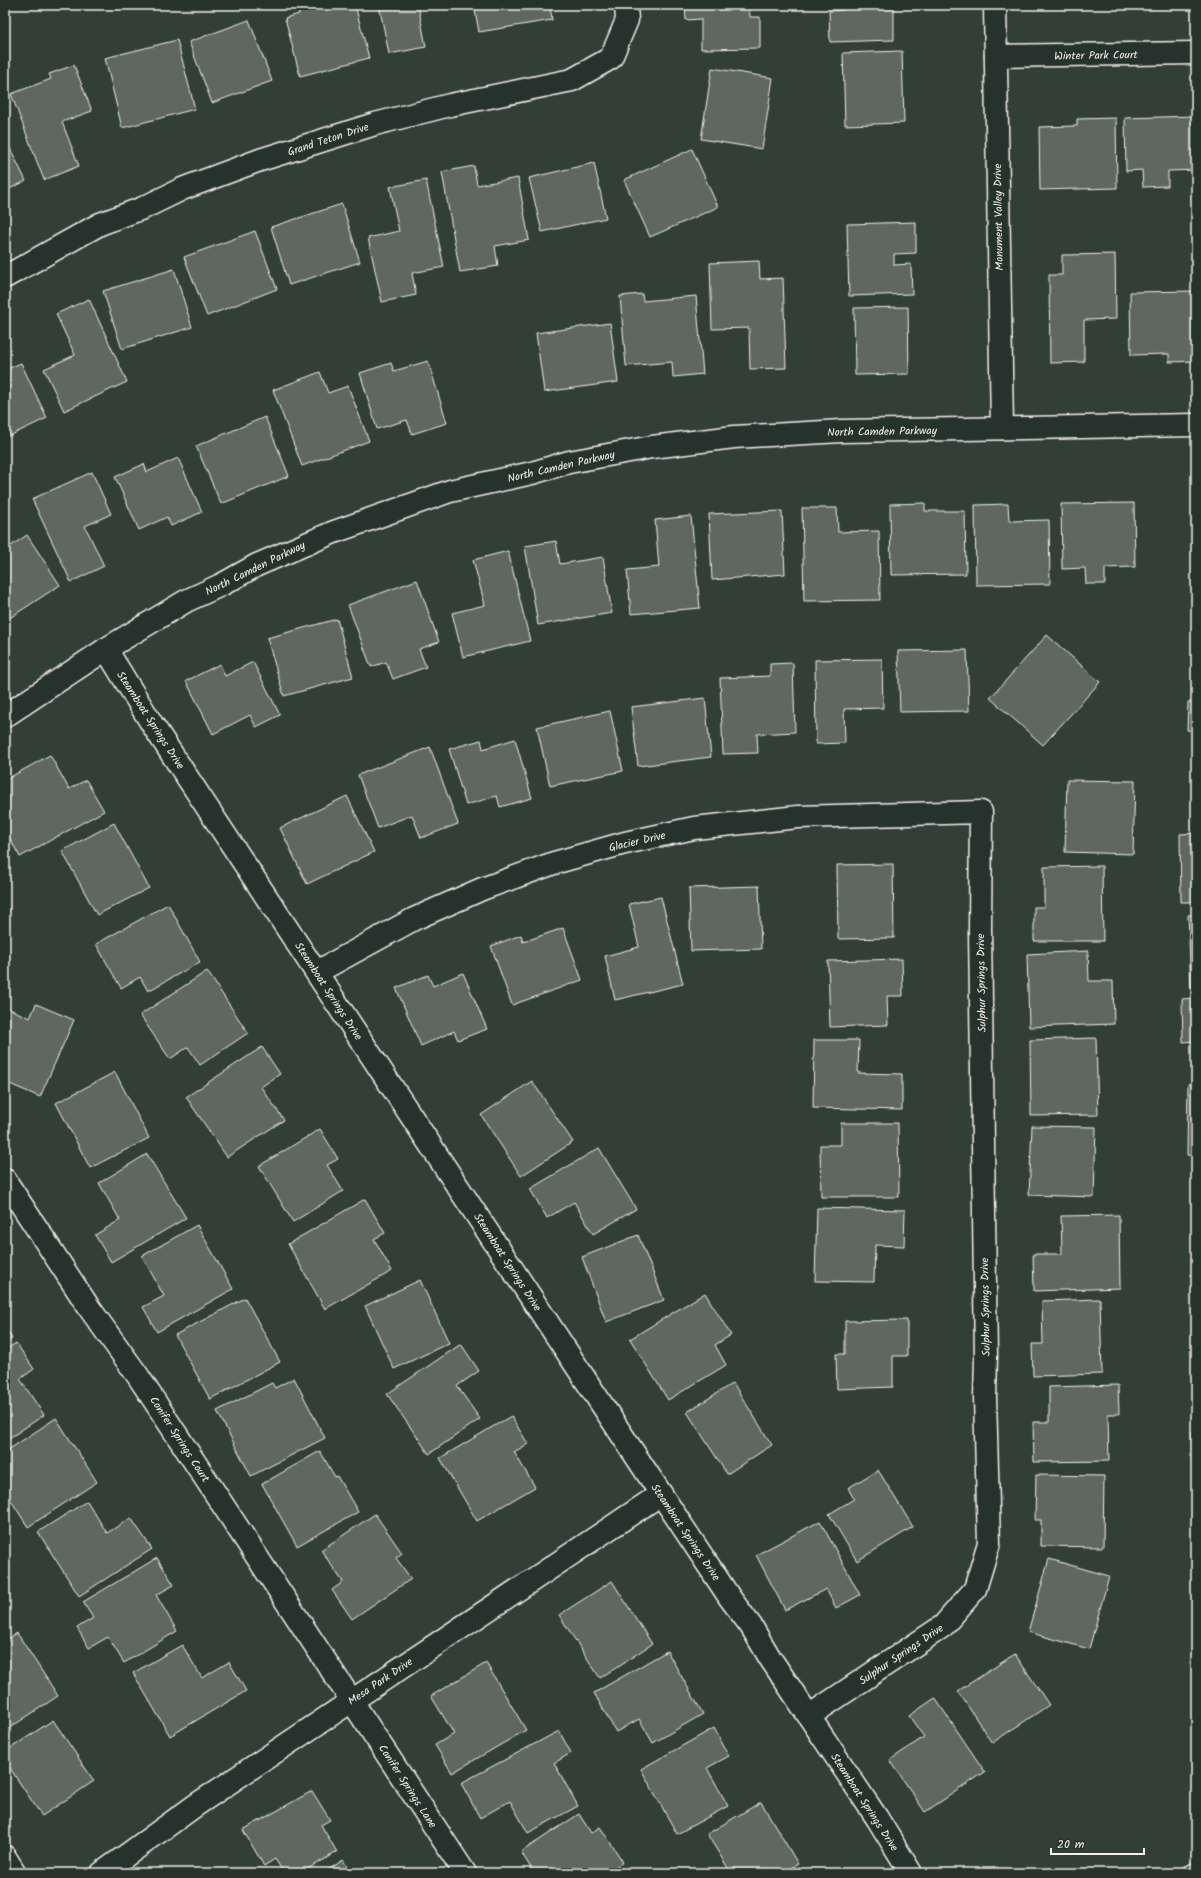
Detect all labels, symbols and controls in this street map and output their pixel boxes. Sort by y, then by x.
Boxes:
street label: Winter Park Court [1054,46,1139,66]
street label: Grand Teton Drive [285,118,371,162]
street label: Monument Valley Drive [989,163,1009,271]
street label: North Camden Parkway [827,422,938,442]
street label: North Camden Parkway [506,446,617,488]
street label: North Camden Parkway [202,536,309,601]
street label: Steamboat Springs Drive [112,668,189,773]
street label: Glacier Drive [607,827,668,857]
street label: Sulphur Springs Drive [972,933,992,1033]
street label: Steamboat Springs Drive [290,939,367,1044]
street label: Steamboat Springs Drive [469,1210,546,1315]
street label: Sulphur Springs Drive [976,1257,996,1357]
street label: Conifer Springs Court [145,1393,214,1487]
street label: Steamboat Springs Drive [646,1480,725,1585]
street label: Sulphur Springs Drive [856,1620,948,1690]
street label: Mesa Park Drive [344,1653,417,1710]
street label: Conifer Springs Lane [373,1741,441,1832]
street label: Steamboat Springs Drive [826,1750,903,1855]
scale bar [1051,1830,1144,1856]
text: 20 m [1057,1835,1085,1854]

